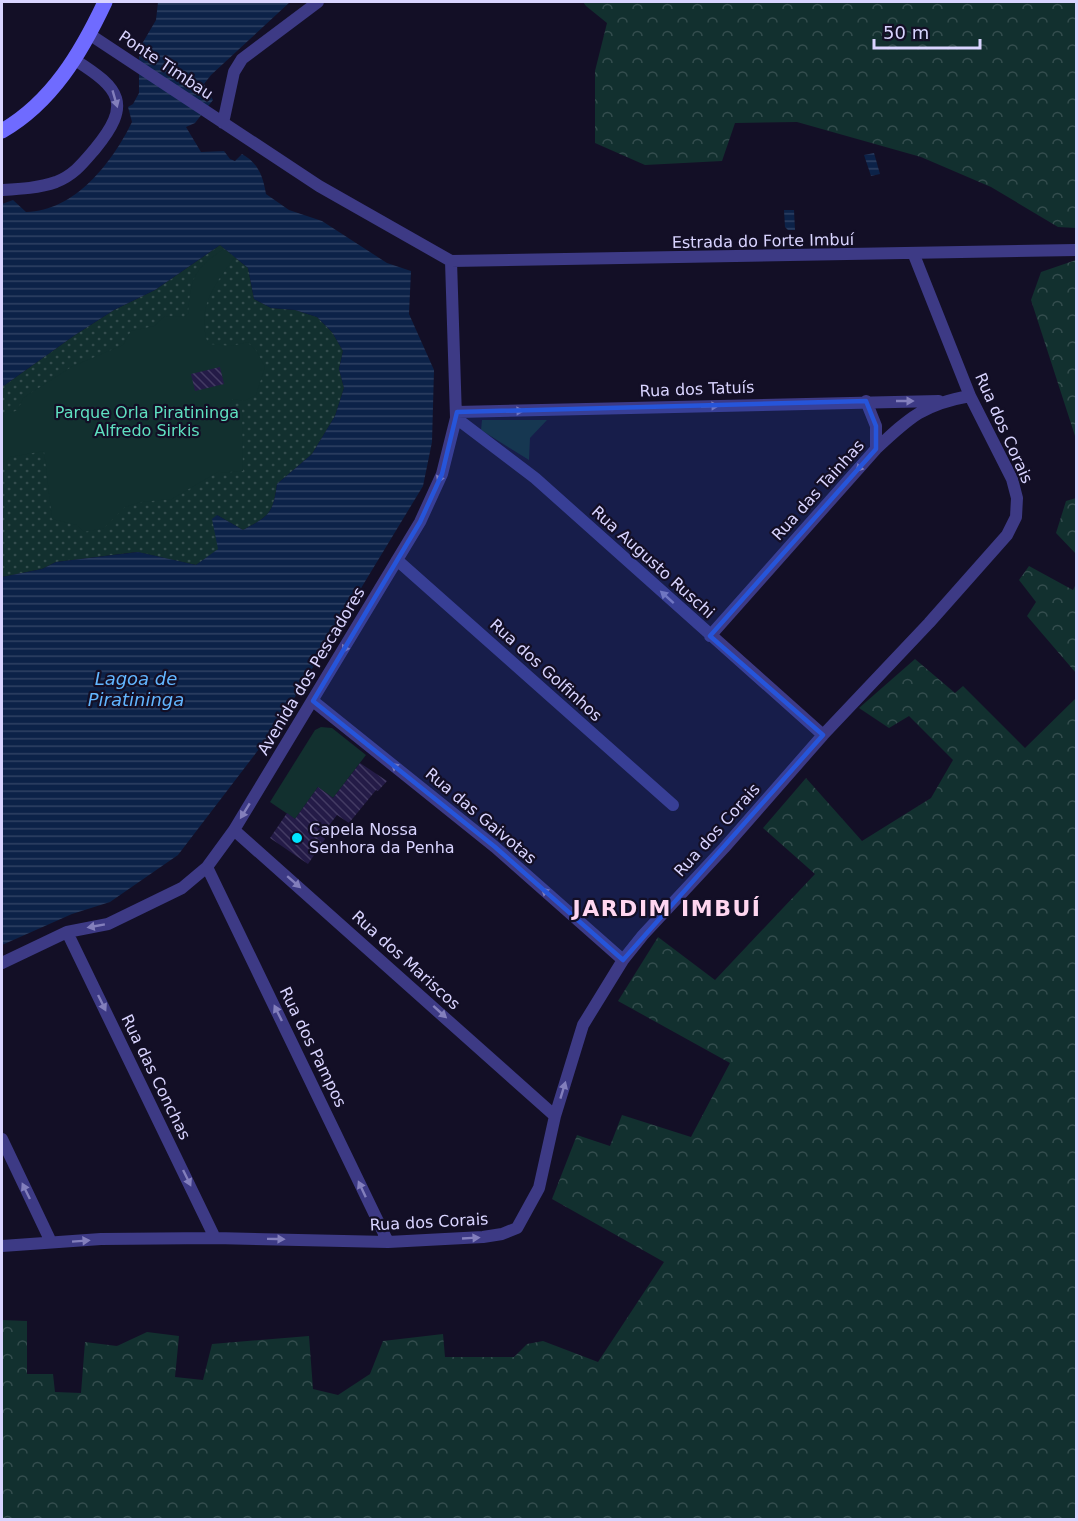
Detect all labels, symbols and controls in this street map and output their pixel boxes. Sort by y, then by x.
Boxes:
scale bar [874,12,980,50]
text: 50 m [883,22,929,43]
street label: Ponte Timbau [115,26,217,104]
one-way arrow [110,90,120,108]
street label: Estrada do Forte Imbuí [672,230,855,252]
street label: Rua dos Corais [971,370,1037,486]
street label: Rua dos Tatuís [639,378,755,400]
one-way arrow [895,396,914,406]
one-way arrow [700,401,719,410]
park label: Parque Orla Piratininga Alfredo Sirkis [55,403,239,440]
one-way arrow [506,406,525,416]
street label: Rua das Tainhas [768,436,868,544]
one-way arrow [856,457,869,472]
one-way arrow [436,466,446,484]
street label: Rua Augusto Ruschi [588,502,718,622]
street label: Avenida dos Pescadores [253,584,369,758]
one-way arrow [660,590,674,604]
street label: Rua dos Golfinhos [486,615,606,725]
one-way arrow [341,637,352,653]
water label: Lagoa de Piratininga [88,668,184,710]
one-way arrow [391,763,406,776]
street label: Rua das Gaivotas [422,764,540,868]
street label: Rua dos Corais [670,779,764,881]
one-way arrow [240,803,251,819]
place label: Capela Nossa Senhora da Penha [309,820,455,857]
marker: Capela Nossa Senhora da Penha [290,831,304,845]
one-way arrow [286,876,302,889]
one-way arrow [541,888,556,901]
district label: JARDIM IMBUÍ [570,896,762,921]
street label: Rua dos Mariscos [348,907,464,1013]
one-way arrow [87,922,106,931]
street label: Rua dos Pampos [276,984,350,1110]
one-way arrow [96,994,106,1012]
one-way arrow [274,1005,283,1022]
one-way arrow [432,1005,447,1019]
street label: Rua das Conchas [117,1011,195,1143]
one-way arrow [559,1081,568,1099]
one-way arrow [182,1170,191,1187]
one-way arrow [358,1181,367,1198]
one-way arrow [22,1182,31,1199]
street label: Rua dos Corais [369,1209,489,1235]
one-way arrow [461,1233,480,1242]
one-way arrow [266,1234,285,1244]
one-way arrow [71,1236,90,1245]

